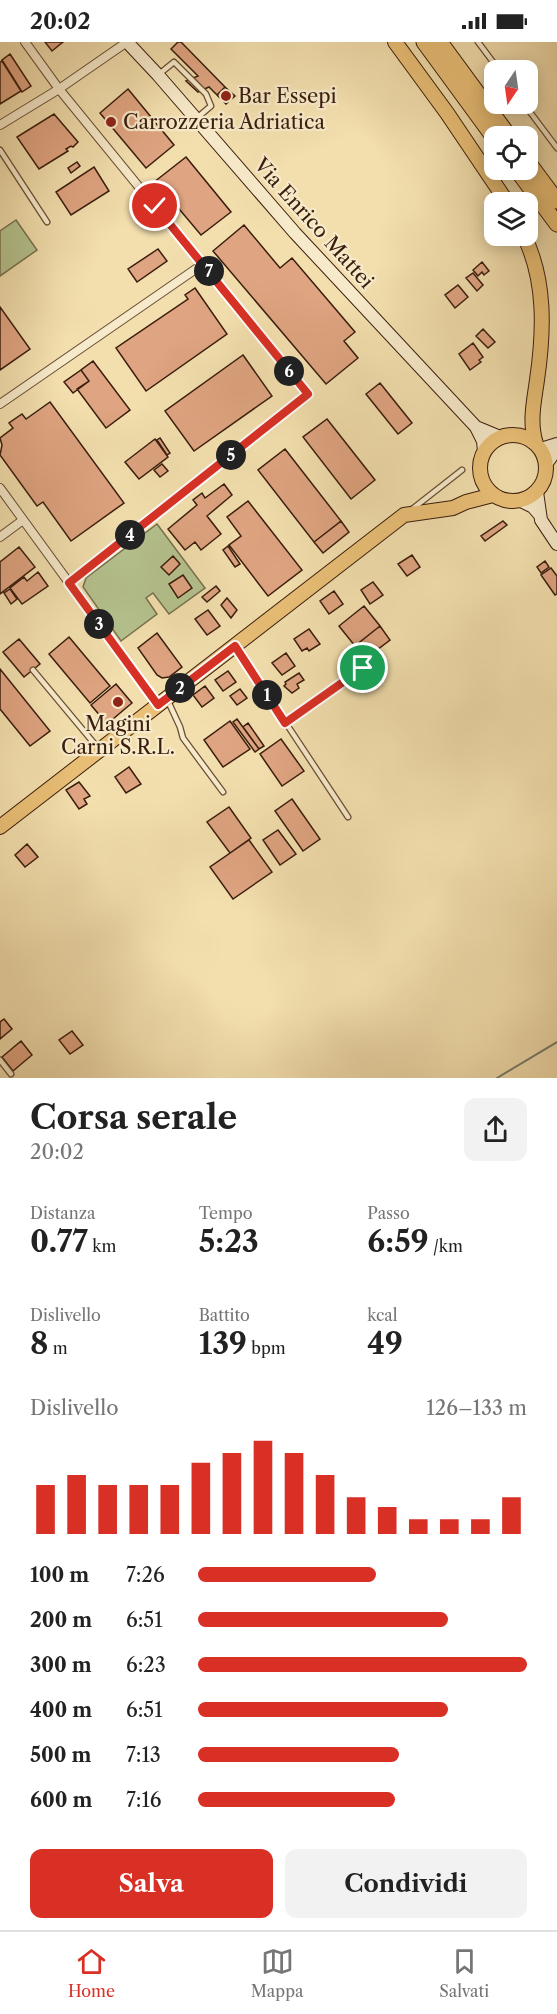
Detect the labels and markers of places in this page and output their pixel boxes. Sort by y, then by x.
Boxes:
place label: Bar Essepi [238,84,337,108]
marker: Bar Essepi [219,89,233,103]
place label: Carrozzeria Adriatica [123,110,325,134]
marker: Carrozzeria Adriatica [104,115,118,129]
pin [129,180,180,231]
pin: 7 [194,256,224,286]
pin: 6 [274,356,304,386]
pin: 5 [216,440,246,470]
pin: 4 [115,520,145,550]
pin: 3 [84,609,114,639]
pin [337,642,388,693]
pin: 2 [165,673,195,703]
pin: 1 [252,680,282,710]
marker: Magini Carni S.R.L. [111,695,125,709]
place label: Magini Carni S.R.L. [61,712,175,759]

